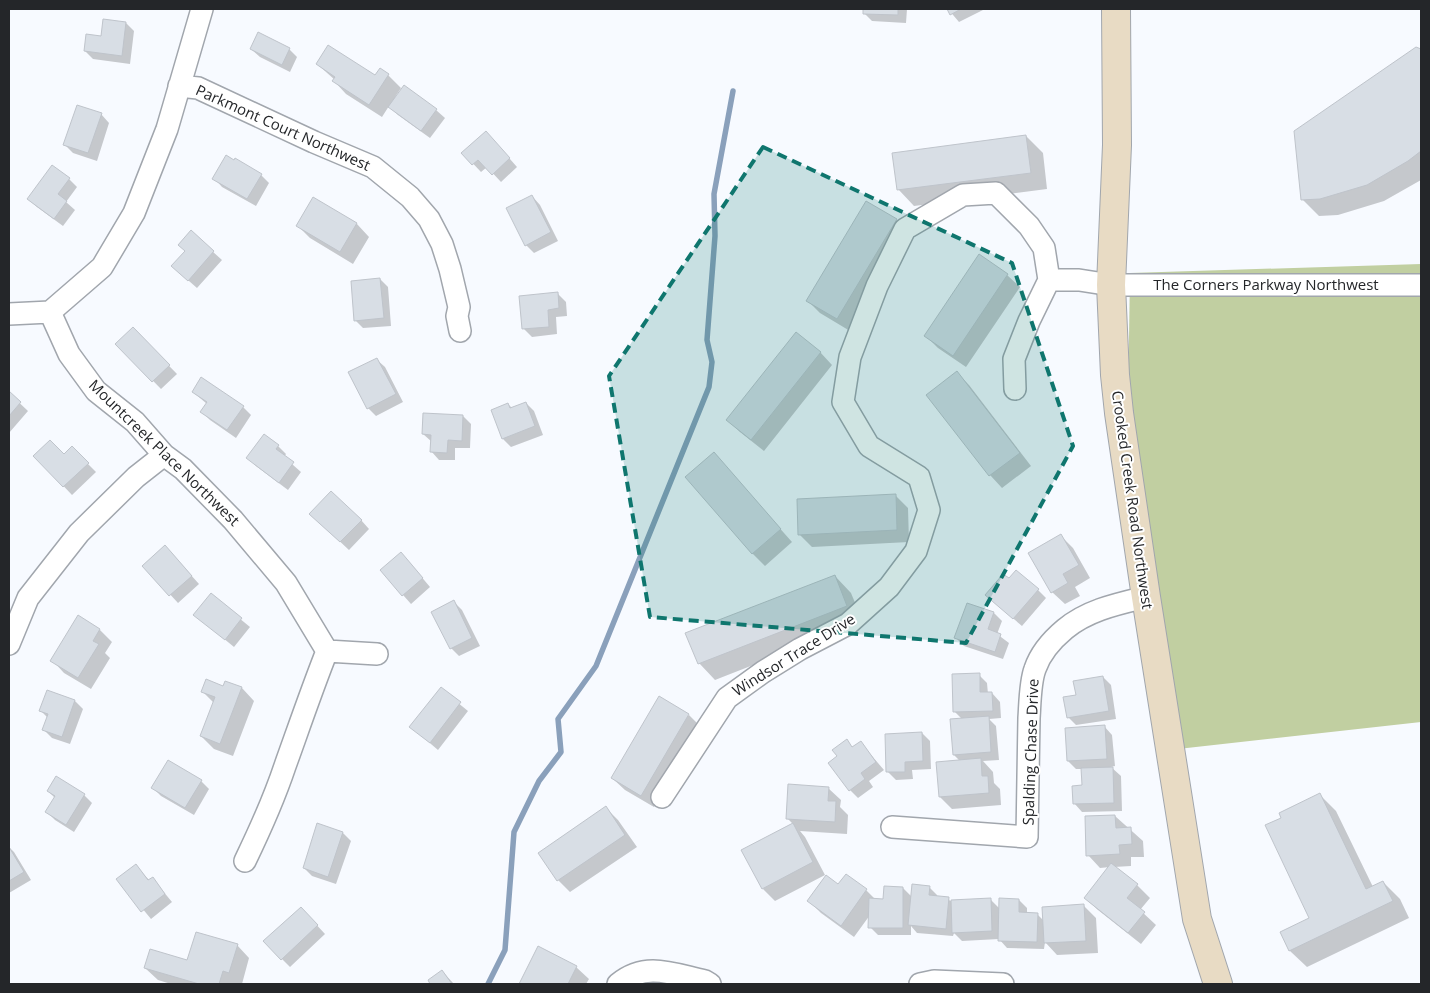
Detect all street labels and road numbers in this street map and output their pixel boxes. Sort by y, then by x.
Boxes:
street label: Parkmont Court Northwest [193,79,374,175]
street label: The Corners Parkway Northwest [1153,274,1379,294]
street label: Mountcreek Place Northwest [85,375,244,530]
street label: Crooked Creek Road Northwest [1108,389,1158,610]
street label: Windsor Trace Drive [728,608,859,700]
street label: Spalding Chase Drive [1017,678,1043,826]

